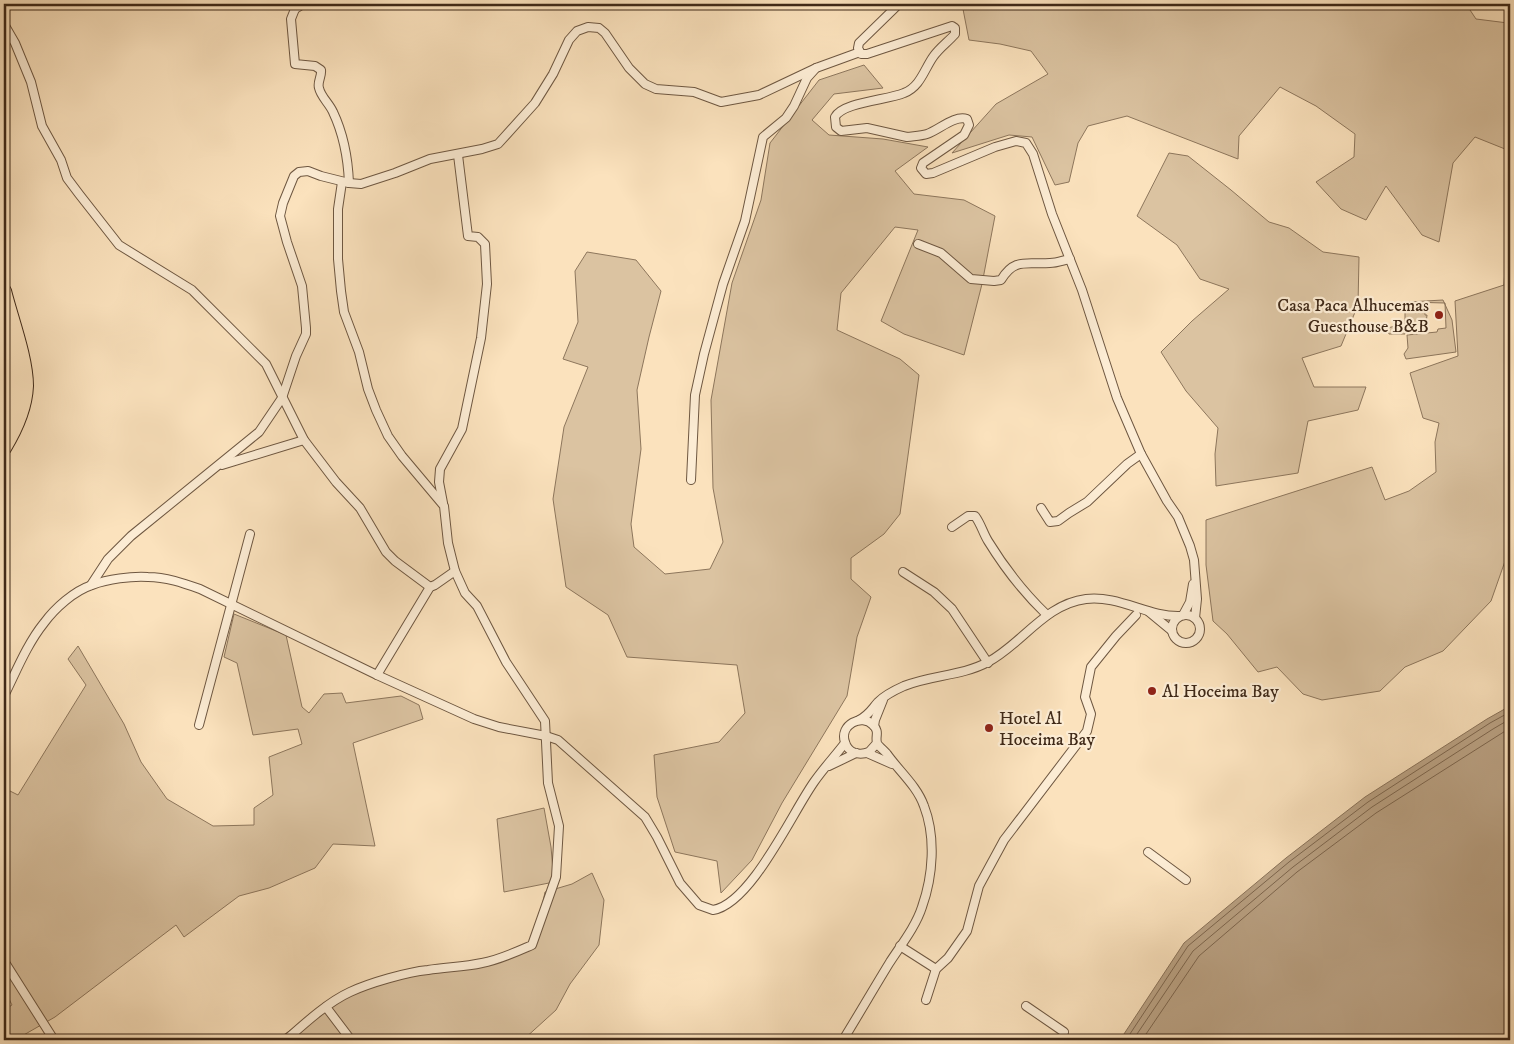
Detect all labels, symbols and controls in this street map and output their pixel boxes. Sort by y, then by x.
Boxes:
place label: Casa Paca Alhucemas Guesthouse B&B [1277,295,1429,338]
marker: Casa Paca Alhucemas Guesthouse B&B [1433,309,1445,321]
place label: Al Hoceima Bay [1162,681,1279,703]
marker: Al Hoceima Bay [1146,685,1158,697]
place label: Hotel Al Hoceima Bay [999,708,1095,751]
marker: Hotel Al Hoceima Bay [983,722,995,734]

